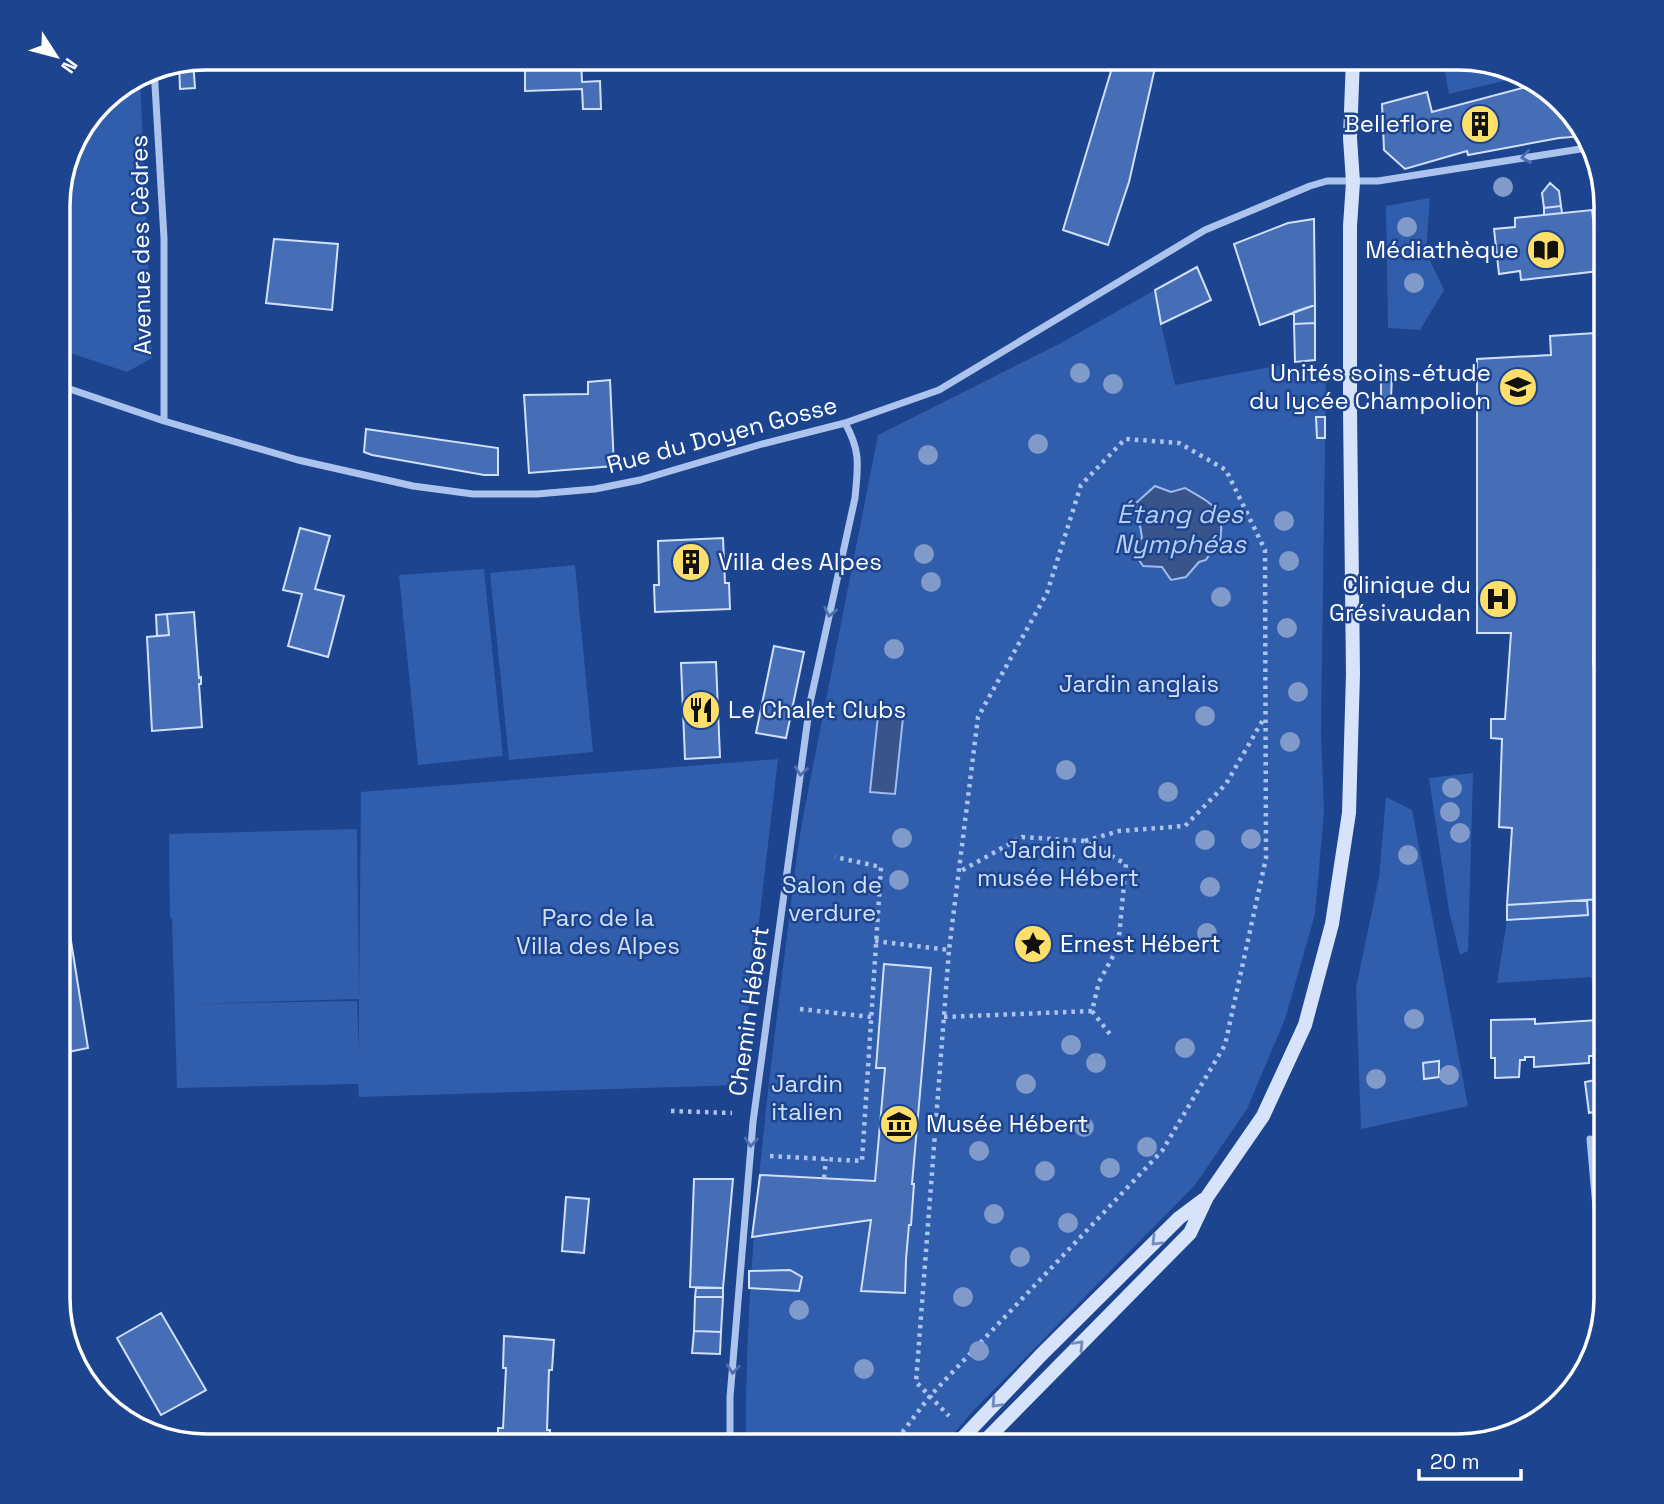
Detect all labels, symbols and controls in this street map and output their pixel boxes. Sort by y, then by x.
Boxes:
north arrow [21,21,91,91]
text: N [55,53,83,78]
building icon: Belleflore [1459,103,1501,145]
place label: Belleflore [1344,108,1453,139]
street label: Avenue des Cèdres [123,135,158,355]
one-way arrow [1520,149,1532,164]
library icon: Médiathèque [1525,229,1567,271]
place label: Médiathèque [1365,234,1519,265]
place label: Unités soins-étude du lycée Champolion [1249,357,1491,416]
school or university icon: Unités soins-étude du lycée Champolion [1497,366,1539,408]
street label: Rue du Doyen Gosse [603,389,840,480]
water label: Étang des Nymphéas [1114,497,1247,561]
building icon: Villa des Alpes [670,541,712,583]
place label: Villa des Alpes [718,546,882,577]
place label: Clinique du Grésivaudan [1329,569,1471,628]
hospital icon: Clinique du Grésivaudan [1477,578,1519,620]
one-way arrow [824,606,838,618]
park label: Jardin anglais [1059,668,1219,699]
restaurant icon: Le Chalet Clubs [680,689,722,731]
place label: Le Chalet Clubs [728,694,906,725]
one-way arrow [794,765,809,777]
park label: Jardin du musée Hébert [977,834,1139,893]
park label: Salon de verdure [782,869,882,928]
park label: Parc de la Villa des Alpes [516,902,680,961]
place icon: Ernest Hébert [1012,923,1054,965]
street label: Chemin Hébert [721,924,776,1098]
place label: Ernest Hébert [1060,928,1221,959]
park label: Jardin italien [771,1068,843,1127]
museum icon: Musée Hébert [878,1103,920,1145]
place label: Musée Hébert [926,1108,1088,1139]
one-way arrow [744,1137,759,1148]
one-way arrow [1151,1233,1164,1246]
one-way arrow [1071,1340,1084,1353]
one-way arrow [726,1364,741,1375]
one-way arrow [992,1395,1004,1408]
scale bar [1419,1438,1520,1482]
text: 20 m [1430,1448,1480,1475]

